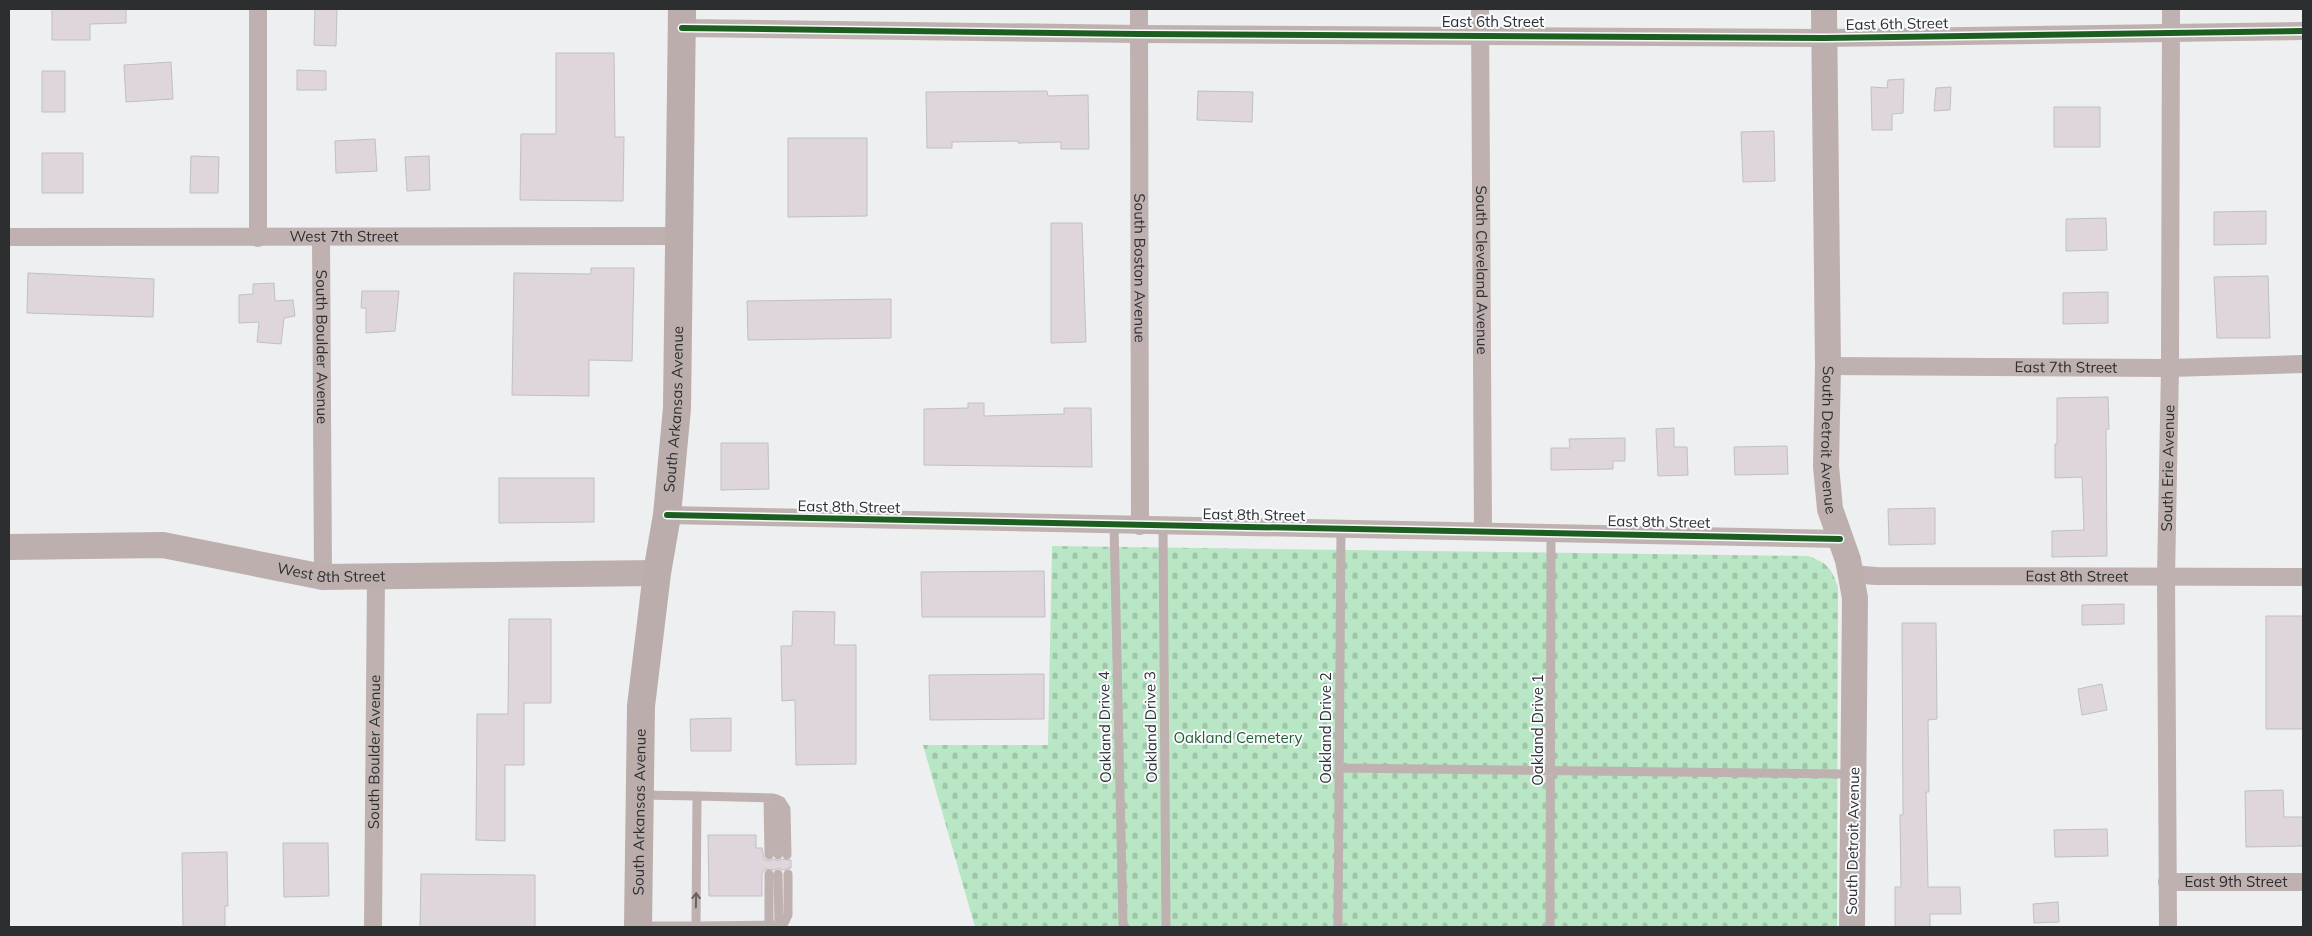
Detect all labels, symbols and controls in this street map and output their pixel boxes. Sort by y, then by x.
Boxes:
street label: East 6th Street [1442,12,1544,31]
street label: East 6th Street [1845,13,1948,34]
street label: South Cleveland Avenue [1472,185,1492,355]
street label: South Boston Avenue [1130,193,1150,343]
street label: West 7th Street [289,226,399,246]
street label: South Boulder Avenue [312,270,332,424]
street label: South Arkansas Avenue [659,326,687,493]
street label: East 7th Street [2015,357,2117,377]
street label: South Detroit Avenue [1817,366,1841,517]
street label: South Erie Avenue [2157,404,2178,532]
street label: East 8th Street [798,496,901,517]
street label: East 8th Street [1203,504,1306,525]
street label: East 8th Street [1608,511,1711,532]
street label: West 8th Street [275,558,385,586]
street label: East 8th Street [2025,566,2128,586]
street label: Oakland Drive 4 [1094,671,1115,783]
street label: Oakland Drive 3 [1140,671,1161,783]
street label: Oakland Drive 2 [1316,672,1335,784]
street label: Oakland Drive 1 [1528,674,1547,786]
street label: South Boulder Avenue [364,675,384,829]
park label: Oakland Cemetery [1174,728,1303,747]
street label: South Arkansas Avenue [628,729,650,895]
street label: South Detroit Avenue [1842,767,1863,915]
street label: East 9th Street [2185,872,2287,891]
one-way arrow [691,892,701,908]

